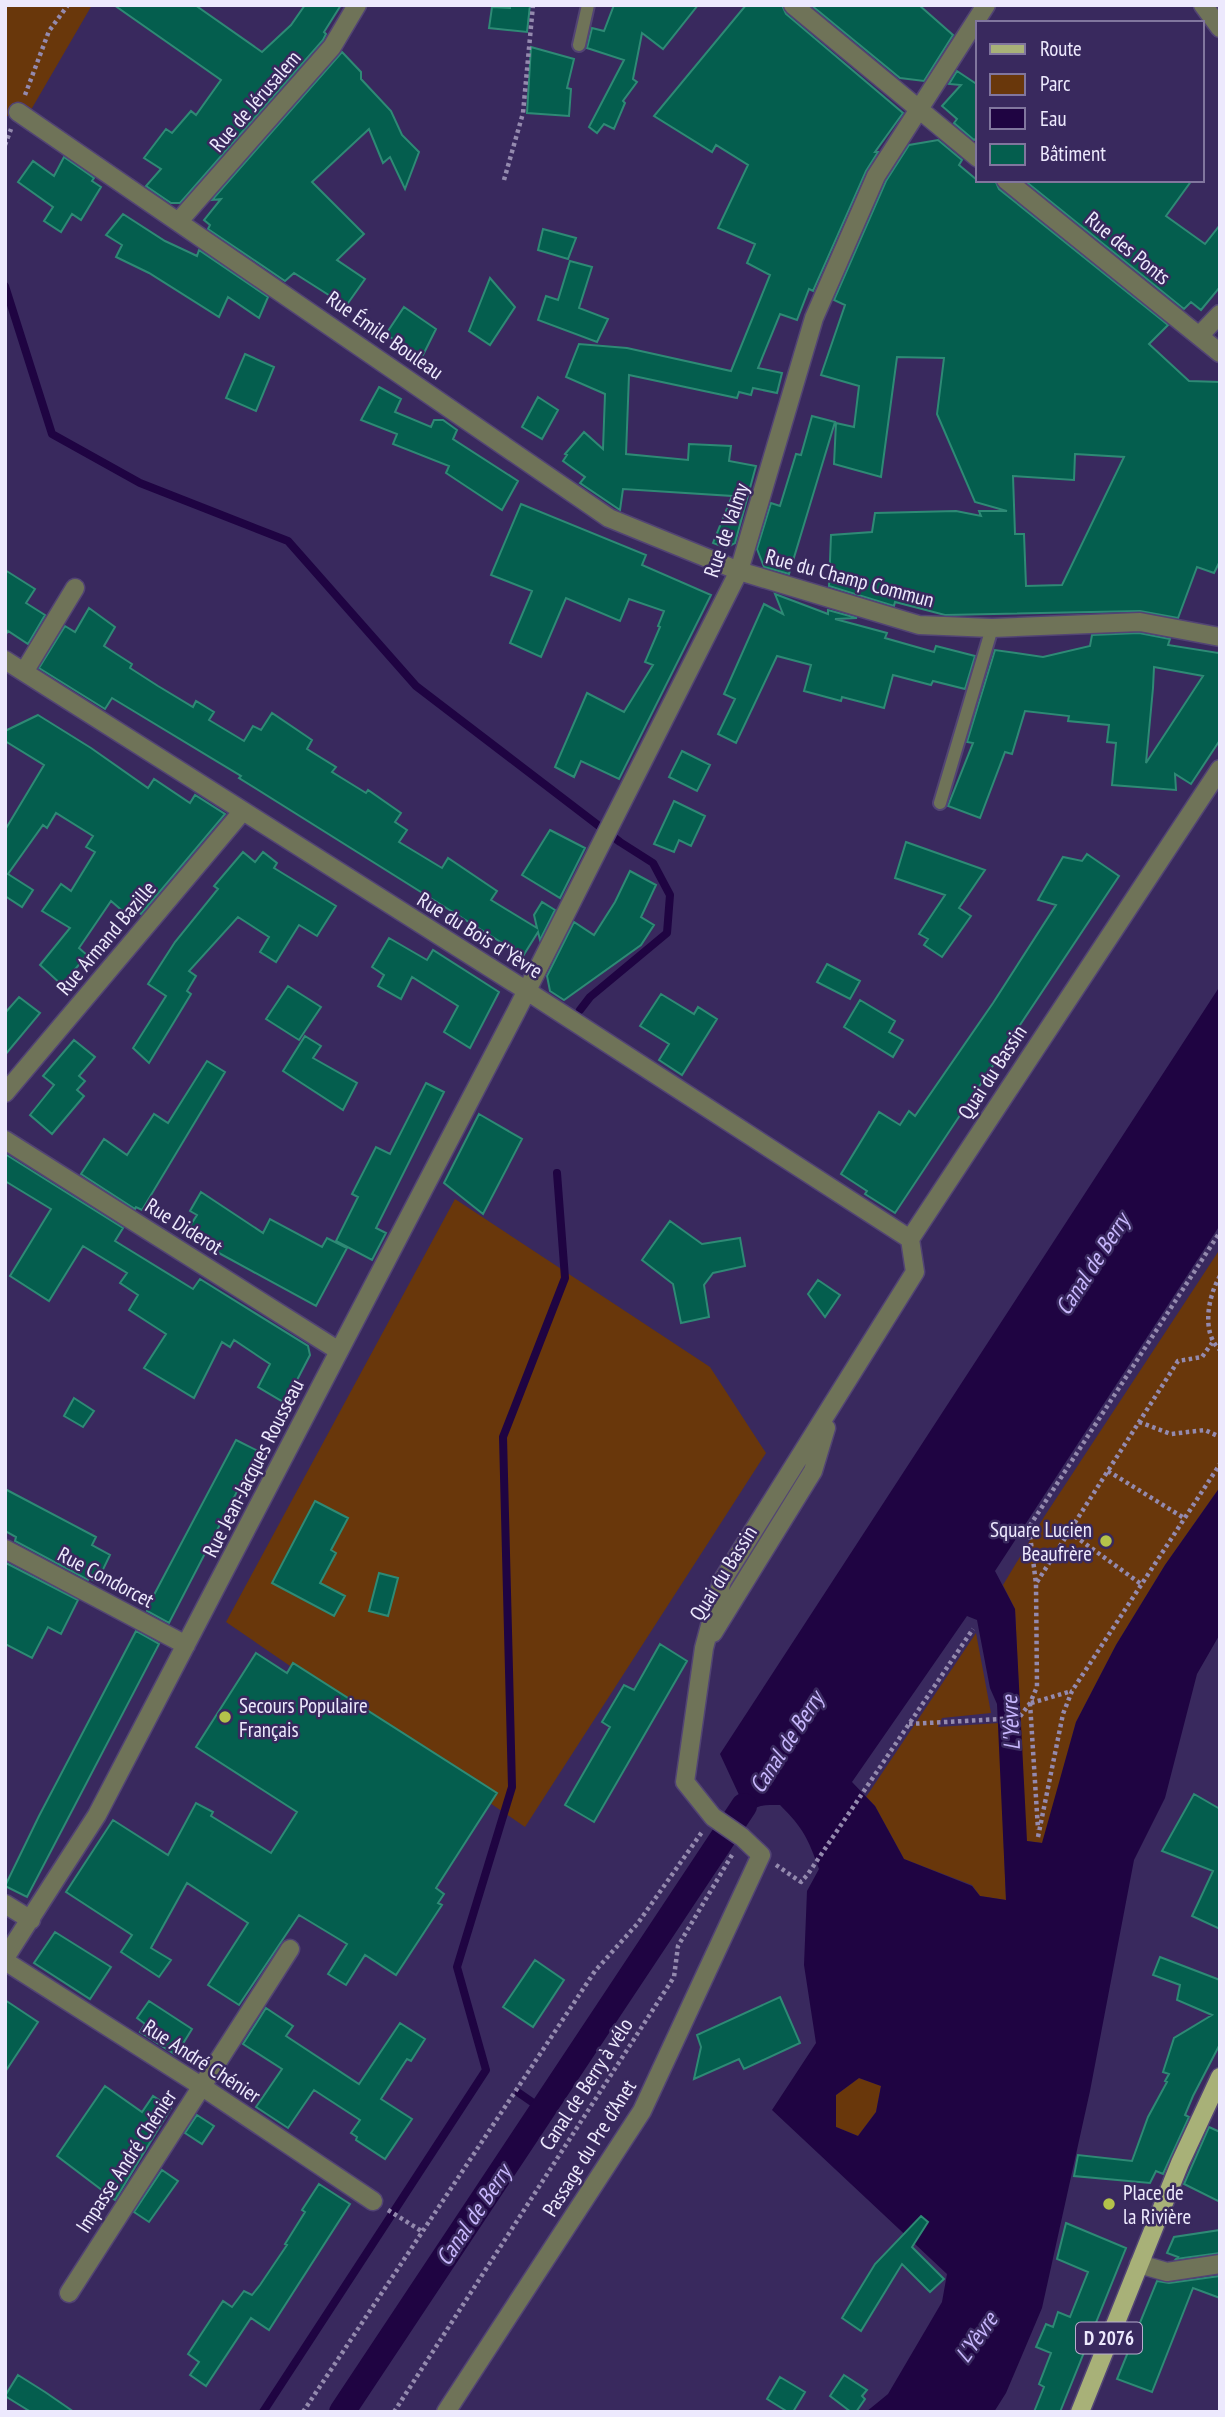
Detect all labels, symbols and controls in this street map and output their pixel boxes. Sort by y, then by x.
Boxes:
legend [976,21,1204,182]
text: Route [1040,35,1082,62]
street label: Rue de Jérusalem [204,45,306,157]
text: Parc [1040,70,1071,97]
text: Eau [1040,105,1067,132]
text: Bâtiment [1040,140,1106,167]
street label: Rue des Ponts [1080,206,1176,290]
street label: Rue Émile Bouleau [321,285,449,385]
street label: Rue de Valmy [697,479,755,581]
street label: Rue du Champ Commun [763,543,937,613]
street label: Rue Armand Bazille [50,875,162,1001]
street label: Rue du Bois d'Yèvre [412,886,548,984]
street label: Quai du Bassin [952,1020,1032,1124]
street label: Rue Diderot [140,1192,228,1260]
water label: Canal de Berry [1049,1205,1137,1320]
street label: Rue Jean-Jacques Rousseau [196,1374,310,1562]
place label: Square Lucien Beaufrère [990,1516,1092,1567]
street label: Quai du Bassin [683,1520,763,1626]
marker: Square Lucien Beaufrère [1098,1533,1114,1549]
street label: Rue Condorcet [53,1540,159,1614]
water label: Canal de Berry [743,1683,831,1798]
place label: Secours Populaire Français [239,1692,368,1743]
water label: L'Yèvre [994,1693,1026,1751]
marker: Secours Populaire Français [217,1709,233,1725]
street label: Rue André Chénier [138,2013,266,2109]
street label: Canal de Berry à vélo [533,2013,639,2155]
street label: Passage du Pre d’Anet [536,2074,642,2222]
street label: Impasse André Chénier [70,2084,183,2238]
water label: Canal de Berry [429,2156,519,2271]
place label: Place de la Rivière [1123,2179,1191,2230]
marker: Place de la Rivière [1101,2196,1117,2212]
water label: L'Yèvre [948,2305,1004,2368]
road number: D 2076 [1076,2322,1142,2354]

